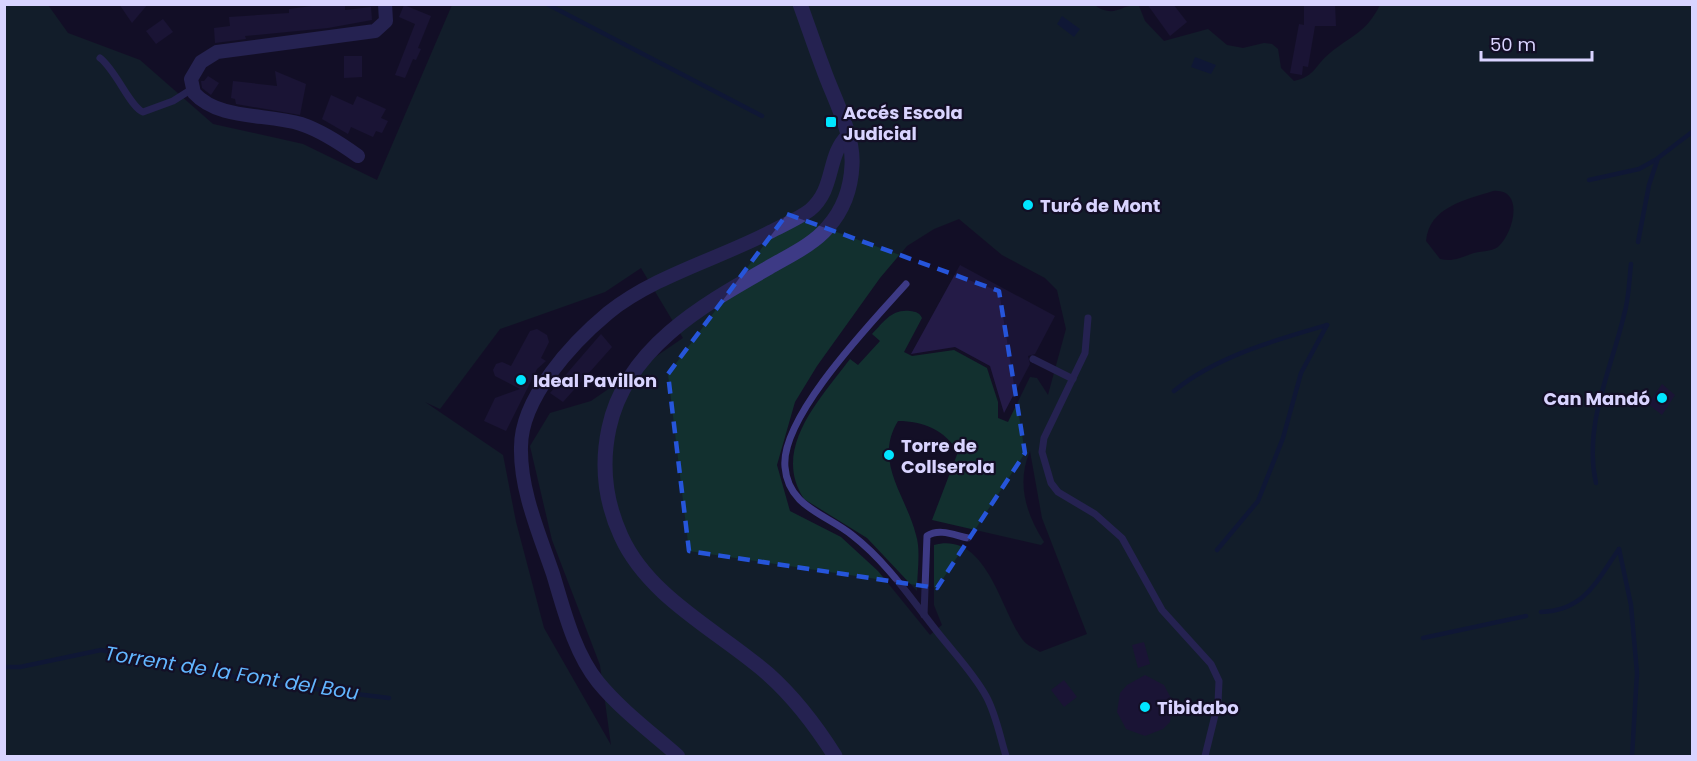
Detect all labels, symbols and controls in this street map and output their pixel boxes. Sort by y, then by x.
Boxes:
scale bar [1481,24,1592,62]
text: 50 m [1490,32,1536,57]
place label: Accés Escola Judicial [843,100,963,146]
marker: Accés Escola Judicial [824,115,838,129]
place label: Turó de Mont [1040,193,1160,218]
marker: Turó de Mont [1021,198,1035,212]
place label: Ideal Pavillon [533,368,657,393]
marker: Ideal Pavillon [514,373,528,387]
place label: Can Mandó [1544,386,1650,411]
marker: Can Mandó [1655,391,1669,405]
place label: Torre de Collserola [901,433,995,479]
marker: Torre de Collserola [882,448,896,462]
water label: Torrent de la Font del Bou [103,639,361,707]
place label: Tibidabo [1157,695,1239,720]
marker: Tibidabo [1138,700,1152,714]

